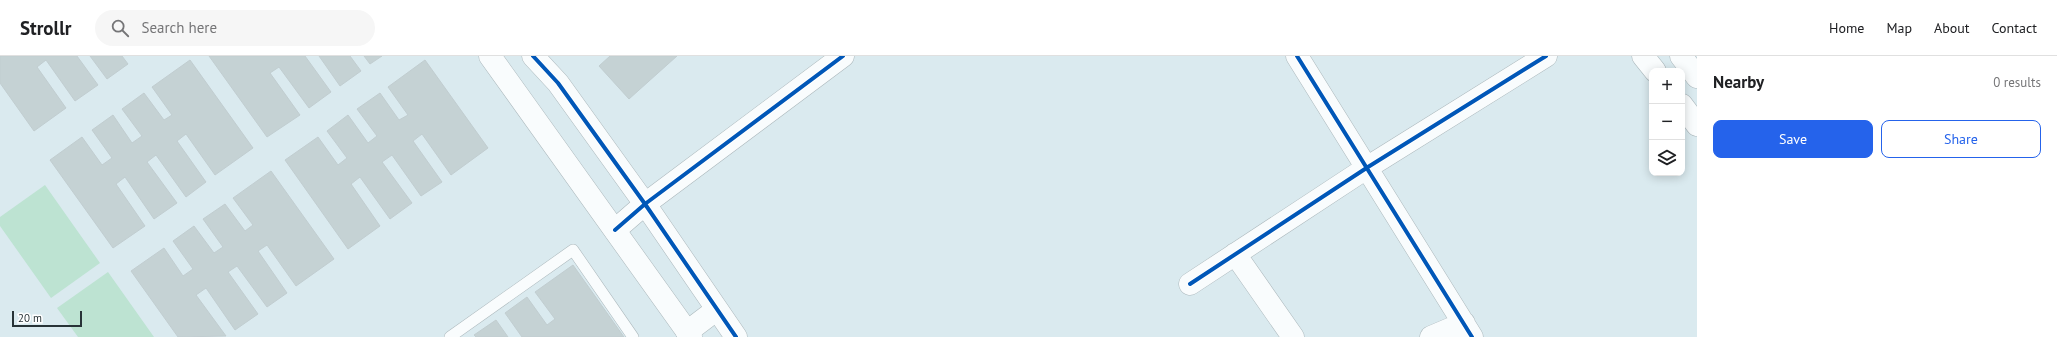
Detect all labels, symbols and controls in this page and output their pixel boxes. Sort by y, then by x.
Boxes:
search box [95,10,375,46]
text: Strollr [20,16,71,40]
icon: search [109,17,131,39]
text: Search here [141,18,217,37]
text: Home [1829,19,1864,37]
text: Map [1886,19,1912,37]
text: About [1934,19,1970,37]
text: Contact [1992,19,2037,37]
map controls [1649,68,1685,176]
button: + [1649,68,1685,104]
text: Nearby [1713,71,1764,93]
text: 0 results [1993,74,2041,91]
button: − [1649,104,1685,140]
button: Save [1713,120,1873,158]
button: Share [1881,120,2041,158]
button: layers [1649,140,1685,176]
scale bar [12,309,82,328]
text: 20 m [18,311,42,325]

